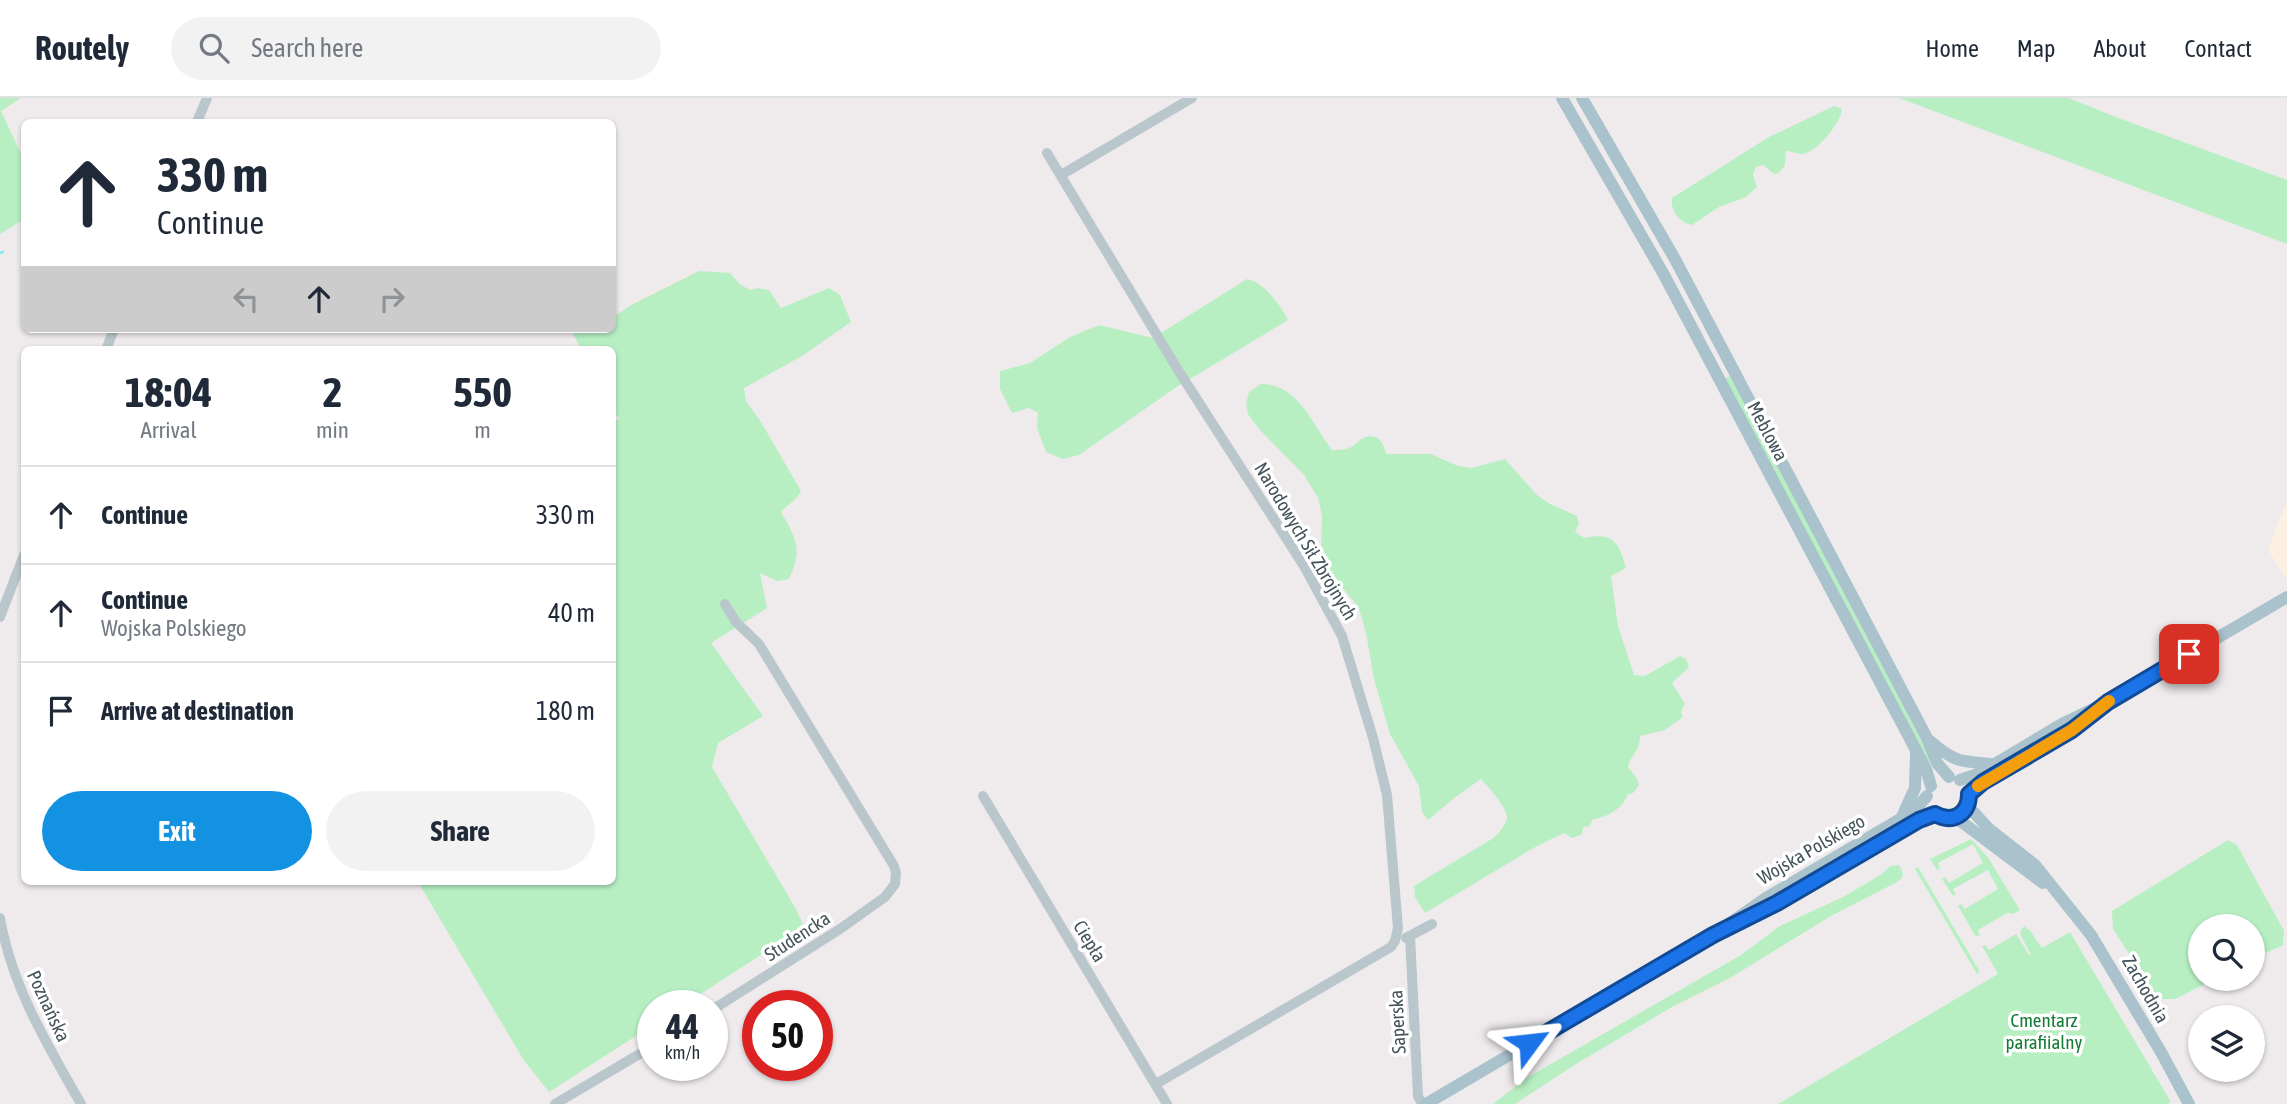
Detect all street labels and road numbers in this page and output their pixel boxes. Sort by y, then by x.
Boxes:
street label: Meblowa [1743,398,1793,464]
street label: Narodowych Sił Zbrojnych [1250,458,1362,624]
street label: Wojska Polskiego [1753,809,1869,889]
street label: Studencka [760,907,834,965]
street label: Ciepła [1069,916,1111,966]
street label: Zachodnia [2118,951,2174,1027]
street label: Poznańska [23,967,75,1045]
street label: Saperska [1384,989,1410,1055]

